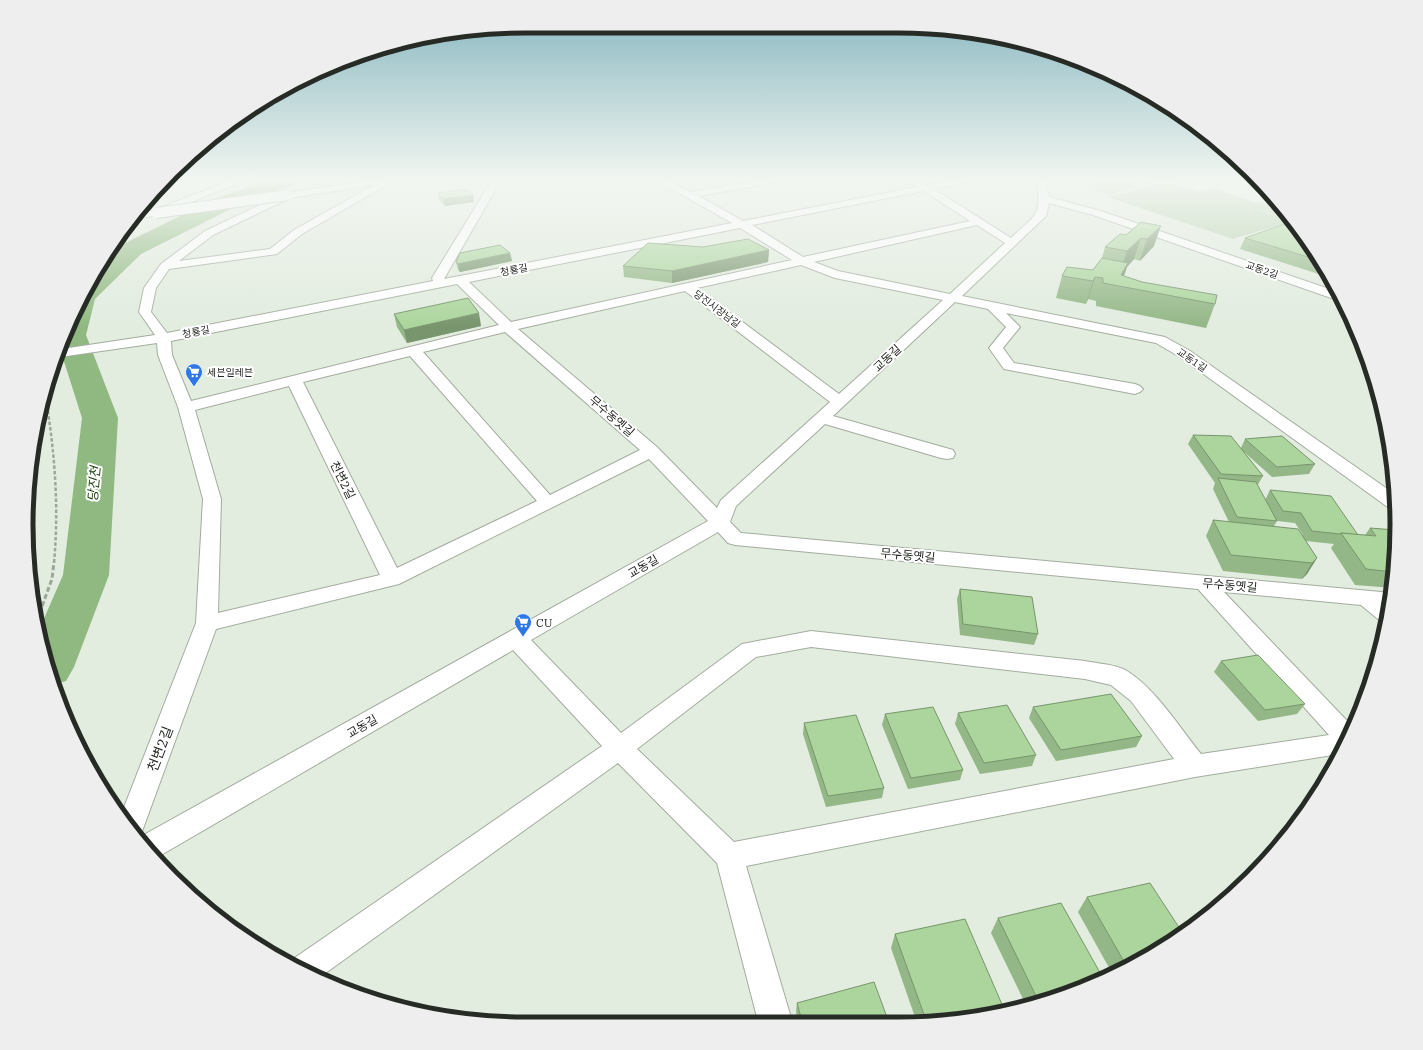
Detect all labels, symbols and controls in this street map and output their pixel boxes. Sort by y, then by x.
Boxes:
street label: 교동2길 [1244,258,1280,282]
street label: 청룡길 [499,261,529,279]
street label: 당진시장남길 [691,287,743,331]
street label: 청룡길 [181,323,211,341]
street label: 교동길 [870,341,904,375]
street label: 교동1길 [1174,345,1210,375]
supermarket icon: 세븐일레븐 [184,362,204,387]
place label: 세븐일레븐 [207,366,253,379]
street label: 무수동옛길 [586,392,638,440]
street label: 천변2길 [327,459,359,501]
water label: 당진천 [84,464,104,503]
street label: 무수동옛길 [880,545,936,565]
street label: 교동길 [625,551,661,581]
street label: 무수동옛길 [1202,575,1258,595]
supermarket icon: CU [513,612,533,637]
place label: CU [536,615,553,630]
street label: 교동길 [344,711,380,741]
street label: 천변2길 [143,724,177,774]

